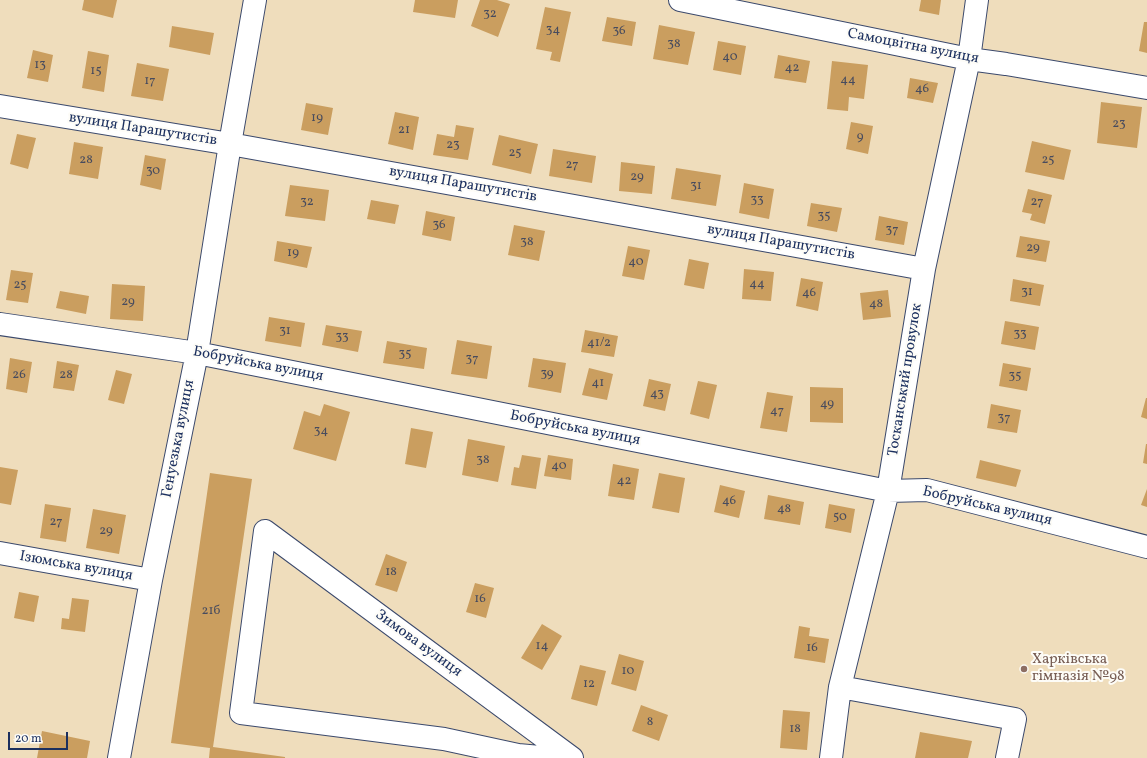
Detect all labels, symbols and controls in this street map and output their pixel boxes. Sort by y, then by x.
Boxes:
house number: 32 [483,7,497,23]
house number: 34 [546,23,560,39]
house number: 36 [612,24,626,40]
street label: Самоцвітна вулиця [846,25,980,69]
house number: 38 [667,37,681,53]
house number: 40 [722,50,738,66]
house number: 13 [34,58,46,74]
house number: 42 [785,61,799,77]
house number: 15 [90,64,102,80]
house number: 44 [840,73,856,89]
house number: 17 [144,74,156,90]
house number: 46 [915,82,929,98]
street label: вулиця Парашутистів [68,109,218,151]
house number: 19 [311,111,323,127]
house number: 23 [1112,117,1126,133]
house number: 21 [398,123,410,139]
house number: 9 [857,130,863,146]
house number: 23 [446,138,460,154]
house number: 25 [508,146,522,162]
house number: 28 [79,153,93,169]
house number: 25 [1041,153,1055,169]
house number: 27 [566,158,578,174]
street label: вулиця Парашутистів [388,163,538,207]
house number: 30 [146,164,160,180]
house number: 29 [630,170,644,186]
house number: 31 [690,179,702,195]
house number: 33 [750,193,764,209]
house number: 32 [300,195,314,211]
house number: 27 [1031,195,1043,211]
house number: 35 [818,209,830,225]
house number: 36 [432,218,446,234]
street label: вулиця Парашутистів [706,221,856,265]
house number: 37 [886,223,898,239]
house number: 38 [520,235,534,251]
house number: 29 [1026,241,1040,257]
house number: 19 [287,246,299,262]
house number: 40 [628,255,644,271]
house number: 44 [749,277,765,293]
house number: 25 [13,278,27,294]
house number: 31 [1021,285,1033,301]
house number: 46 [802,286,816,302]
house number: 29 [121,295,135,311]
house number: 48 [869,297,883,313]
street label: Тосканський провулок [885,302,927,458]
house number: 31 [279,324,291,340]
house number: 33 [1013,327,1027,343]
house number: 33 [335,330,349,346]
house number: 41/2 [587,336,611,352]
street label: Бобруйська вулиця [191,344,325,386]
house number: 35 [399,347,411,363]
house number: 37 [466,352,478,368]
house number: 39 [540,367,554,383]
house number: 26 [12,368,26,384]
house number: 28 [59,368,73,384]
house number: 35 [1009,369,1021,385]
house number: 41 [592,376,604,392]
street label: Генуезька вулиця [159,378,199,500]
house number: 43 [650,387,664,403]
house number: 49 [820,397,834,413]
house number: 47 [770,404,784,420]
street label: Бобруйська вулиця [508,408,642,450]
house number: 37 [998,411,1010,427]
house number: 34 [314,424,328,440]
house number: 38 [476,453,490,469]
house number: 40 [551,459,567,475]
house number: 42 [617,474,631,490]
street label: Бобруйська вулиця [920,483,1054,531]
house number: 46 [722,494,736,510]
house number: 48 [777,502,791,518]
house number: 50 [833,510,847,526]
house number: 27 [50,515,62,531]
house number: 29 [99,524,113,540]
street label: Ізюмська вулиця [18,548,134,586]
house number: 18 [385,565,397,581]
house number: 16 [474,592,486,608]
house number: 21б [202,604,220,620]
street label: Зимова вулиця [371,606,465,682]
house number: 14 [536,639,548,655]
house number: 16 [806,641,818,657]
place label: Харківська гімназія №98 [1032,651,1125,686]
house number: 10 [622,664,634,680]
marker: Харківська гімназія №98 [1019,664,1029,674]
house number: 12 [583,677,595,693]
house number: 8 [647,715,653,731]
house number: 18 [789,722,801,738]
scale bar [10,724,70,750]
text: 20 m [15,731,42,747]

